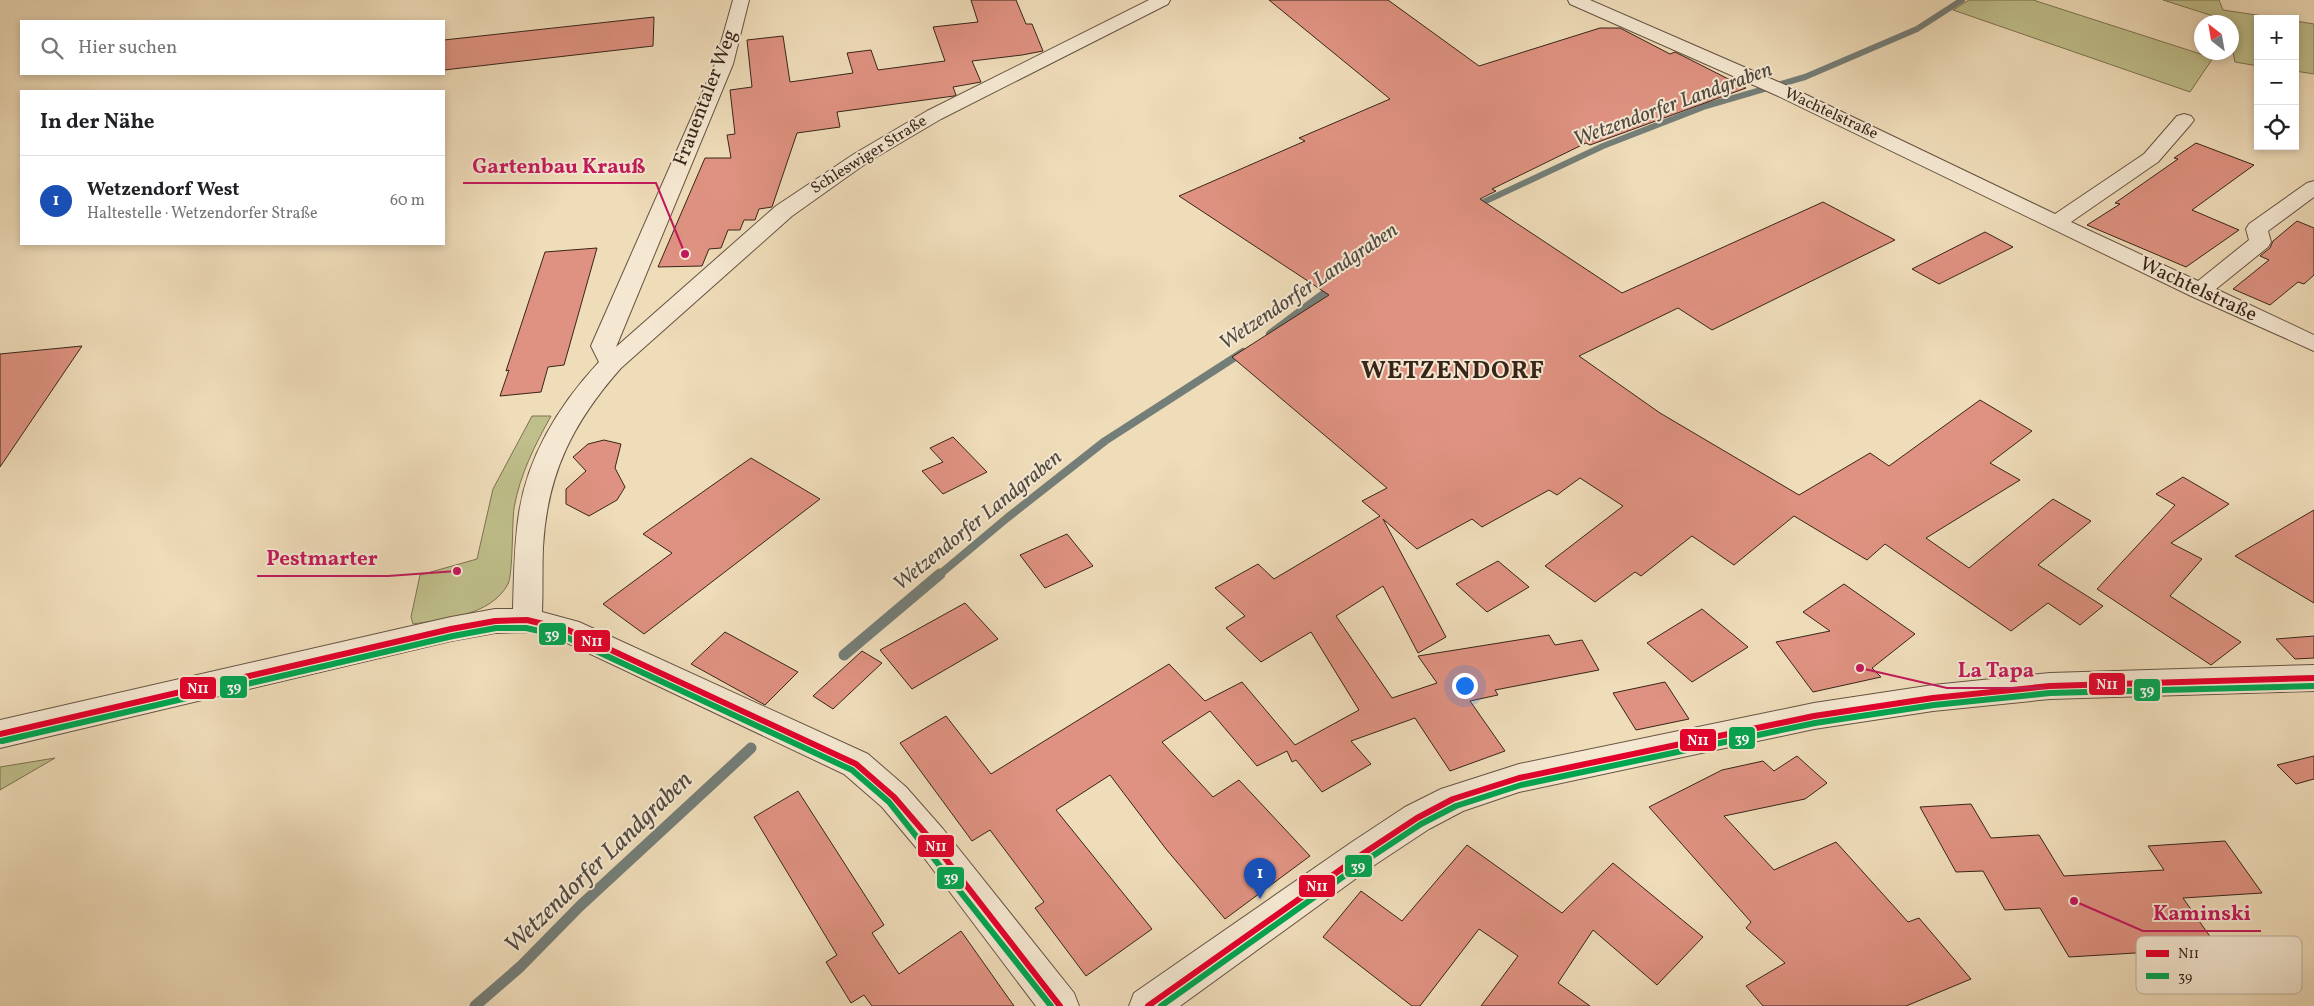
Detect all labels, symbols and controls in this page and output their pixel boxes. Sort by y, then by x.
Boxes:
north arrow [2194,15,2239,60]
map controls [2254,15,2299,150]
button: + [2254,15,2299,60]
search box [20,20,445,75]
street label: Frauentaler Weg [667,26,745,170]
icon: search [38,34,66,62]
text: Hier suchen [78,35,177,61]
water label: Wetzendorfer Landgraben [1569,55,1777,155]
button: − [2254,60,2299,105]
street label: Wachtelstraße [1780,83,1882,145]
button: locate [2254,105,2299,150]
text: In der Nähe [40,108,155,137]
street label: Schleswiger Straße [807,110,931,200]
callout: Gartenbau Krauß [463,147,656,183]
text: Gartenbau Krauß [472,153,646,182]
text: Wetzendorf West [87,177,240,203]
text: 1 [53,190,59,212]
text: 60 m [390,190,425,212]
text: Haltestelle · Wetzendorfer Straße [87,203,318,225]
water label: Wetzendorfer Landgraben [1214,216,1404,358]
street label: Wachtelstraße [2135,251,2261,329]
district label: WETZENDORF [1361,354,1545,389]
water label: Wetzendorfer Landgraben [887,444,1069,598]
callout: Pestmarter [257,540,388,576]
text: Pestmarter [266,545,378,574]
line badge: 39 [538,622,567,646]
text: 39 [545,626,560,645]
line badge: N11 [573,629,611,653]
text: N11 [581,633,603,652]
callout: La Tapa [1947,652,2044,688]
text: La Tapa [1958,657,2034,686]
line badge: N11 [2088,672,2126,696]
your location [1452,673,1478,699]
line badge: 39 [219,675,248,699]
line badge: N11 [179,676,217,700]
text: N11 [2096,676,2118,695]
line badge: 39 [2133,678,2161,702]
text: 39 [227,679,242,698]
text: N11 [187,680,209,699]
text: 39 [2140,682,2155,701]
line badge: 39 [1728,726,1756,750]
line badge: N11 [1679,728,1717,752]
text: 39 [1735,730,1750,749]
text: N11 [1687,732,1709,751]
water label: Wetzendorfer Landgraben [497,764,701,962]
line badge: N11 [917,834,955,858]
text: N11 [925,838,947,857]
line badge: 39 [1344,854,1373,878]
pin: 1 [1244,858,1276,899]
text: 39 [1351,858,1366,877]
line badge: 39 [936,866,965,890]
text: 39 [944,869,959,888]
line badge: N11 [1298,874,1336,898]
text: N11 [1306,878,1328,897]
callout: Kaminski [2143,895,2261,931]
text: Kaminski [2153,900,2251,929]
legend [2136,936,2302,994]
text: N11 [2178,945,2199,964]
text: 39 [2178,968,2192,987]

